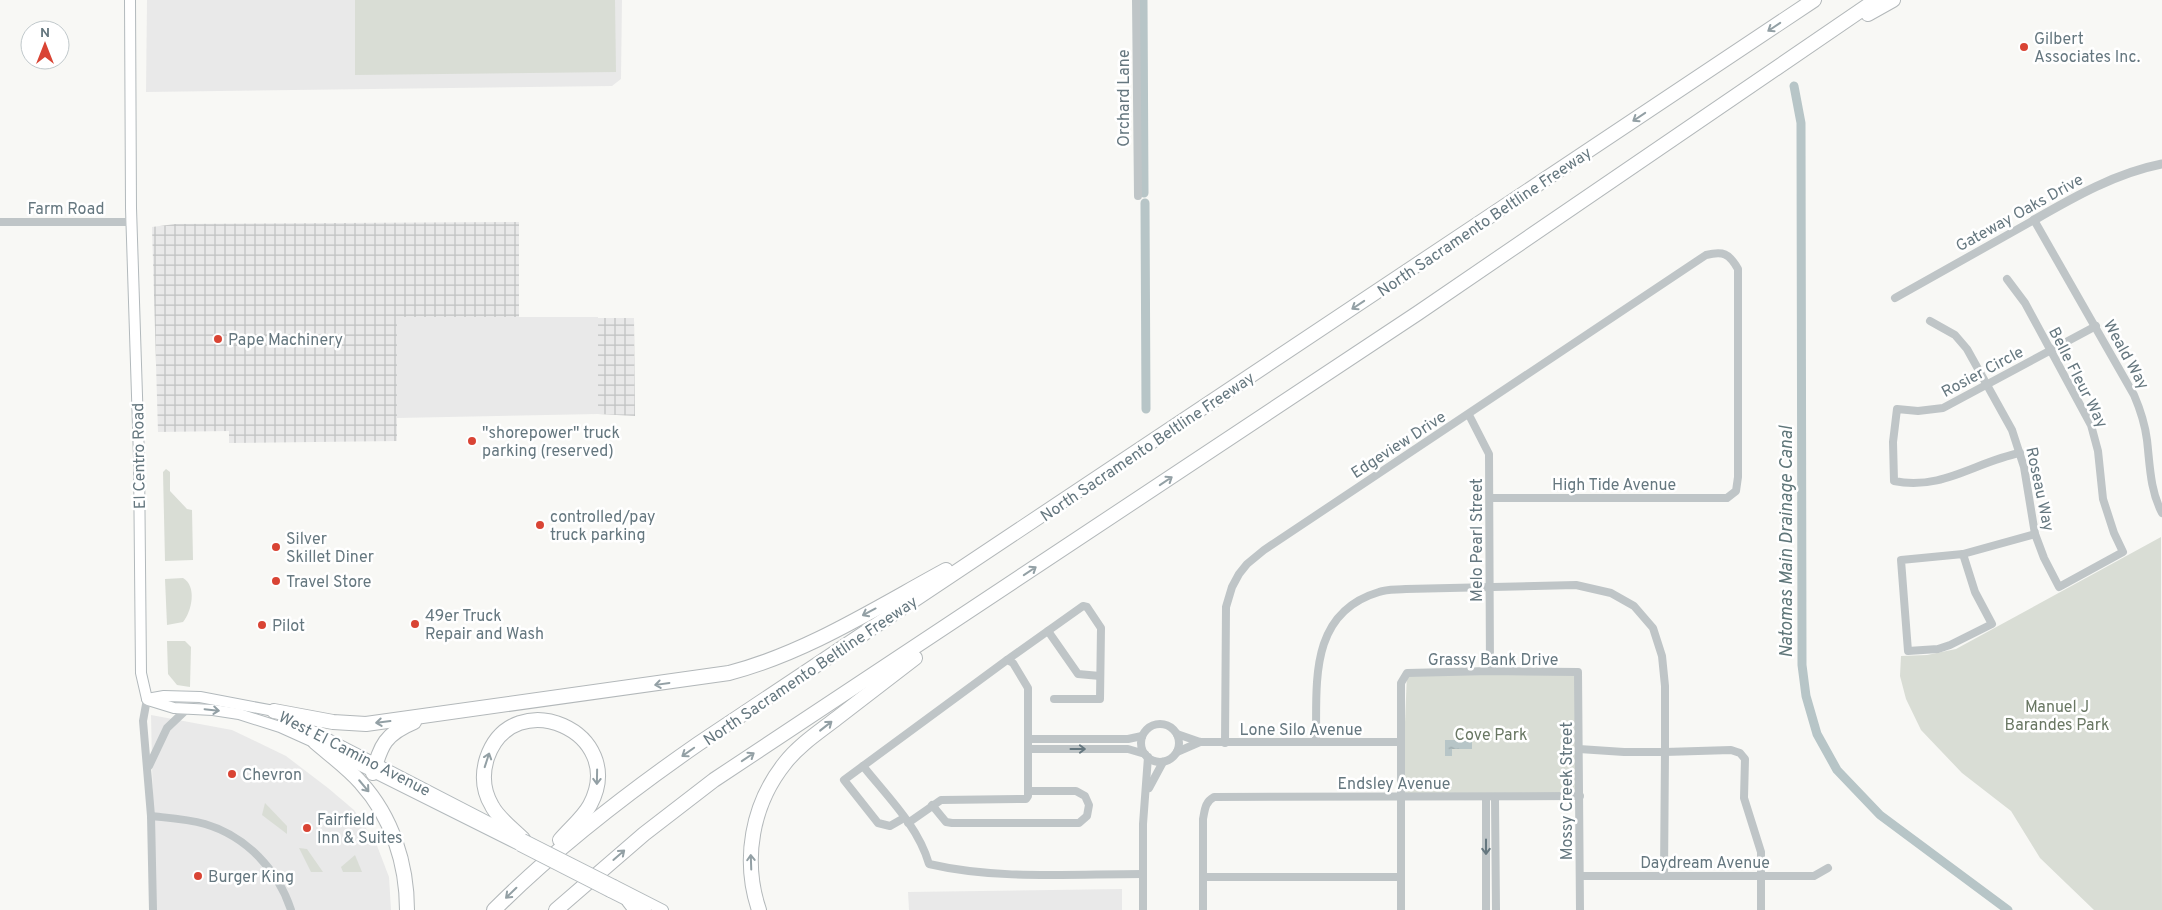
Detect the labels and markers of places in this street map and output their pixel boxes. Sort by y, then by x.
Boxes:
place label: Gilbert Associates Inc. [2034,30,2140,68]
marker: Gilbert Associates Inc. [2018,41,2030,53]
place label: Pape Machinery [228,331,343,351]
marker: Pape Machinery [212,333,224,345]
place label: "shorepower" truck parking (reserved) [482,424,620,462]
marker: "shorepower" truck parking (reserved) [466,435,478,447]
place label: controlled/pay truck parking [550,508,656,546]
marker: controlled/pay truck parking [534,519,546,531]
place label: Silver Skillet Diner [286,530,374,568]
marker: Silver Skillet Diner [270,541,282,553]
place label: Travel Store [286,573,371,593]
marker: Travel Store [270,575,282,587]
place label: 49er Truck Repair and Wash [425,607,544,645]
place label: Pilot [272,617,305,637]
marker: 49er Truck Repair and Wash [409,618,421,630]
marker: Pilot [256,619,268,631]
place label: Chevron [242,766,302,786]
marker: Chevron [226,768,238,780]
place label: Fairfield Inn & Suites [317,811,403,849]
marker: Fairfield Inn & Suites [301,822,313,834]
place label: Burger King [208,868,294,888]
marker: Burger King [192,870,204,882]

